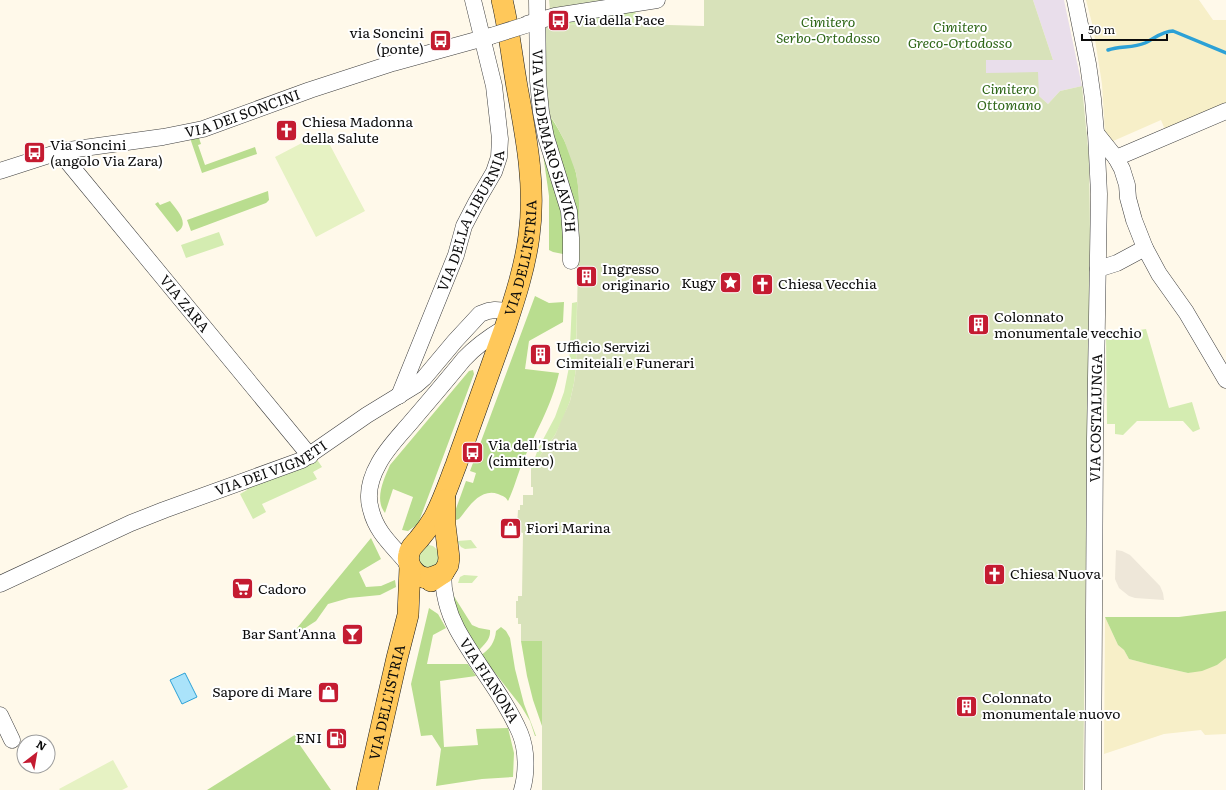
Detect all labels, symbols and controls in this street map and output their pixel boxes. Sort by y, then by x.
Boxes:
bus stop icon: Via della Pace [546,7,572,33]
place label: Via della Pace [574,9,664,29]
park label: Cimitero Serbo-Ortodosso [776,11,880,47]
park label: Cimitero Greco-Ortodosso [908,16,1012,52]
scale bar [1082,16,1167,42]
text: 50 m [1088,20,1115,38]
place label: via Soncini (ponte) [350,22,424,58]
bus stop icon: via Soncini (ponte) [427,28,453,54]
street label: VIA VALDEMARO SLAVICH [529,49,582,233]
park label: Cimitero Ottomano [977,78,1041,114]
street label: VIA DEI SONCINI [183,84,302,141]
place label: Chiesa Madonna della Salute [302,111,413,147]
church icon: Chiesa Madonna della Salute [274,117,300,143]
place label: Via Soncini (angolo Via Zara) [50,134,163,170]
bus stop icon: Via Soncini (angolo Via Zara) [22,140,48,166]
street label: VIA DELLA LIBURNIA [431,149,508,294]
street label: VIA DELL'ISTRIA [499,199,540,318]
place label: Ingresso originario [602,258,670,294]
building icon: Ingresso originario [573,264,599,290]
street label: VIA ZARA [156,270,215,337]
place icon: Kugy [718,270,744,296]
church icon: Chiesa Vecchia [749,271,775,297]
place label: Kugy [681,272,717,292]
place label: Chiesa Vecchia [778,273,877,293]
place label: Colonnato monumentale vecchio [994,306,1142,342]
building icon: Colonnato monumentale vecchio [965,312,991,338]
place label: Ufficio Servizi Cimiteiali e Funerari [556,336,695,372]
building icon: Ufficio Servizi Cimiteiali e Funerari [528,342,554,368]
street label: VIA COSTALUNGA [1084,353,1106,482]
place label: Via dell'Istria (cimitero) [488,434,578,470]
street label: VIA DEI VIGNETI [212,435,330,500]
bus stop icon: Via dell'Istria (cimitero) [459,440,485,466]
shop icon: Fiori Marina [497,515,523,541]
place label: Fiori Marina [526,517,611,537]
church icon: Chiesa Nuova [982,561,1008,587]
place label: Chiesa Nuova [1010,563,1101,583]
supermarket icon: Cadoro [229,576,255,602]
place label: Cadoro [258,578,306,598]
bar icon: Bar Sant'Anna [339,621,365,647]
place label: Bar Sant'Anna [242,623,336,643]
street label: VIA FIANONA [455,634,525,727]
street label: VIA DELL'ISTRIA [363,641,409,762]
shop icon: Sapore di Mare [315,679,341,705]
place label: Sapore di Mare [212,681,312,701]
place label: Colonnato monumentale nuovo [982,687,1120,723]
building icon: Colonnato monumentale nuovo [954,693,980,719]
fuel station icon: ENI [324,725,350,751]
place label: ENI [296,727,322,747]
north arrow [16,734,56,774]
text: N [34,735,50,754]

